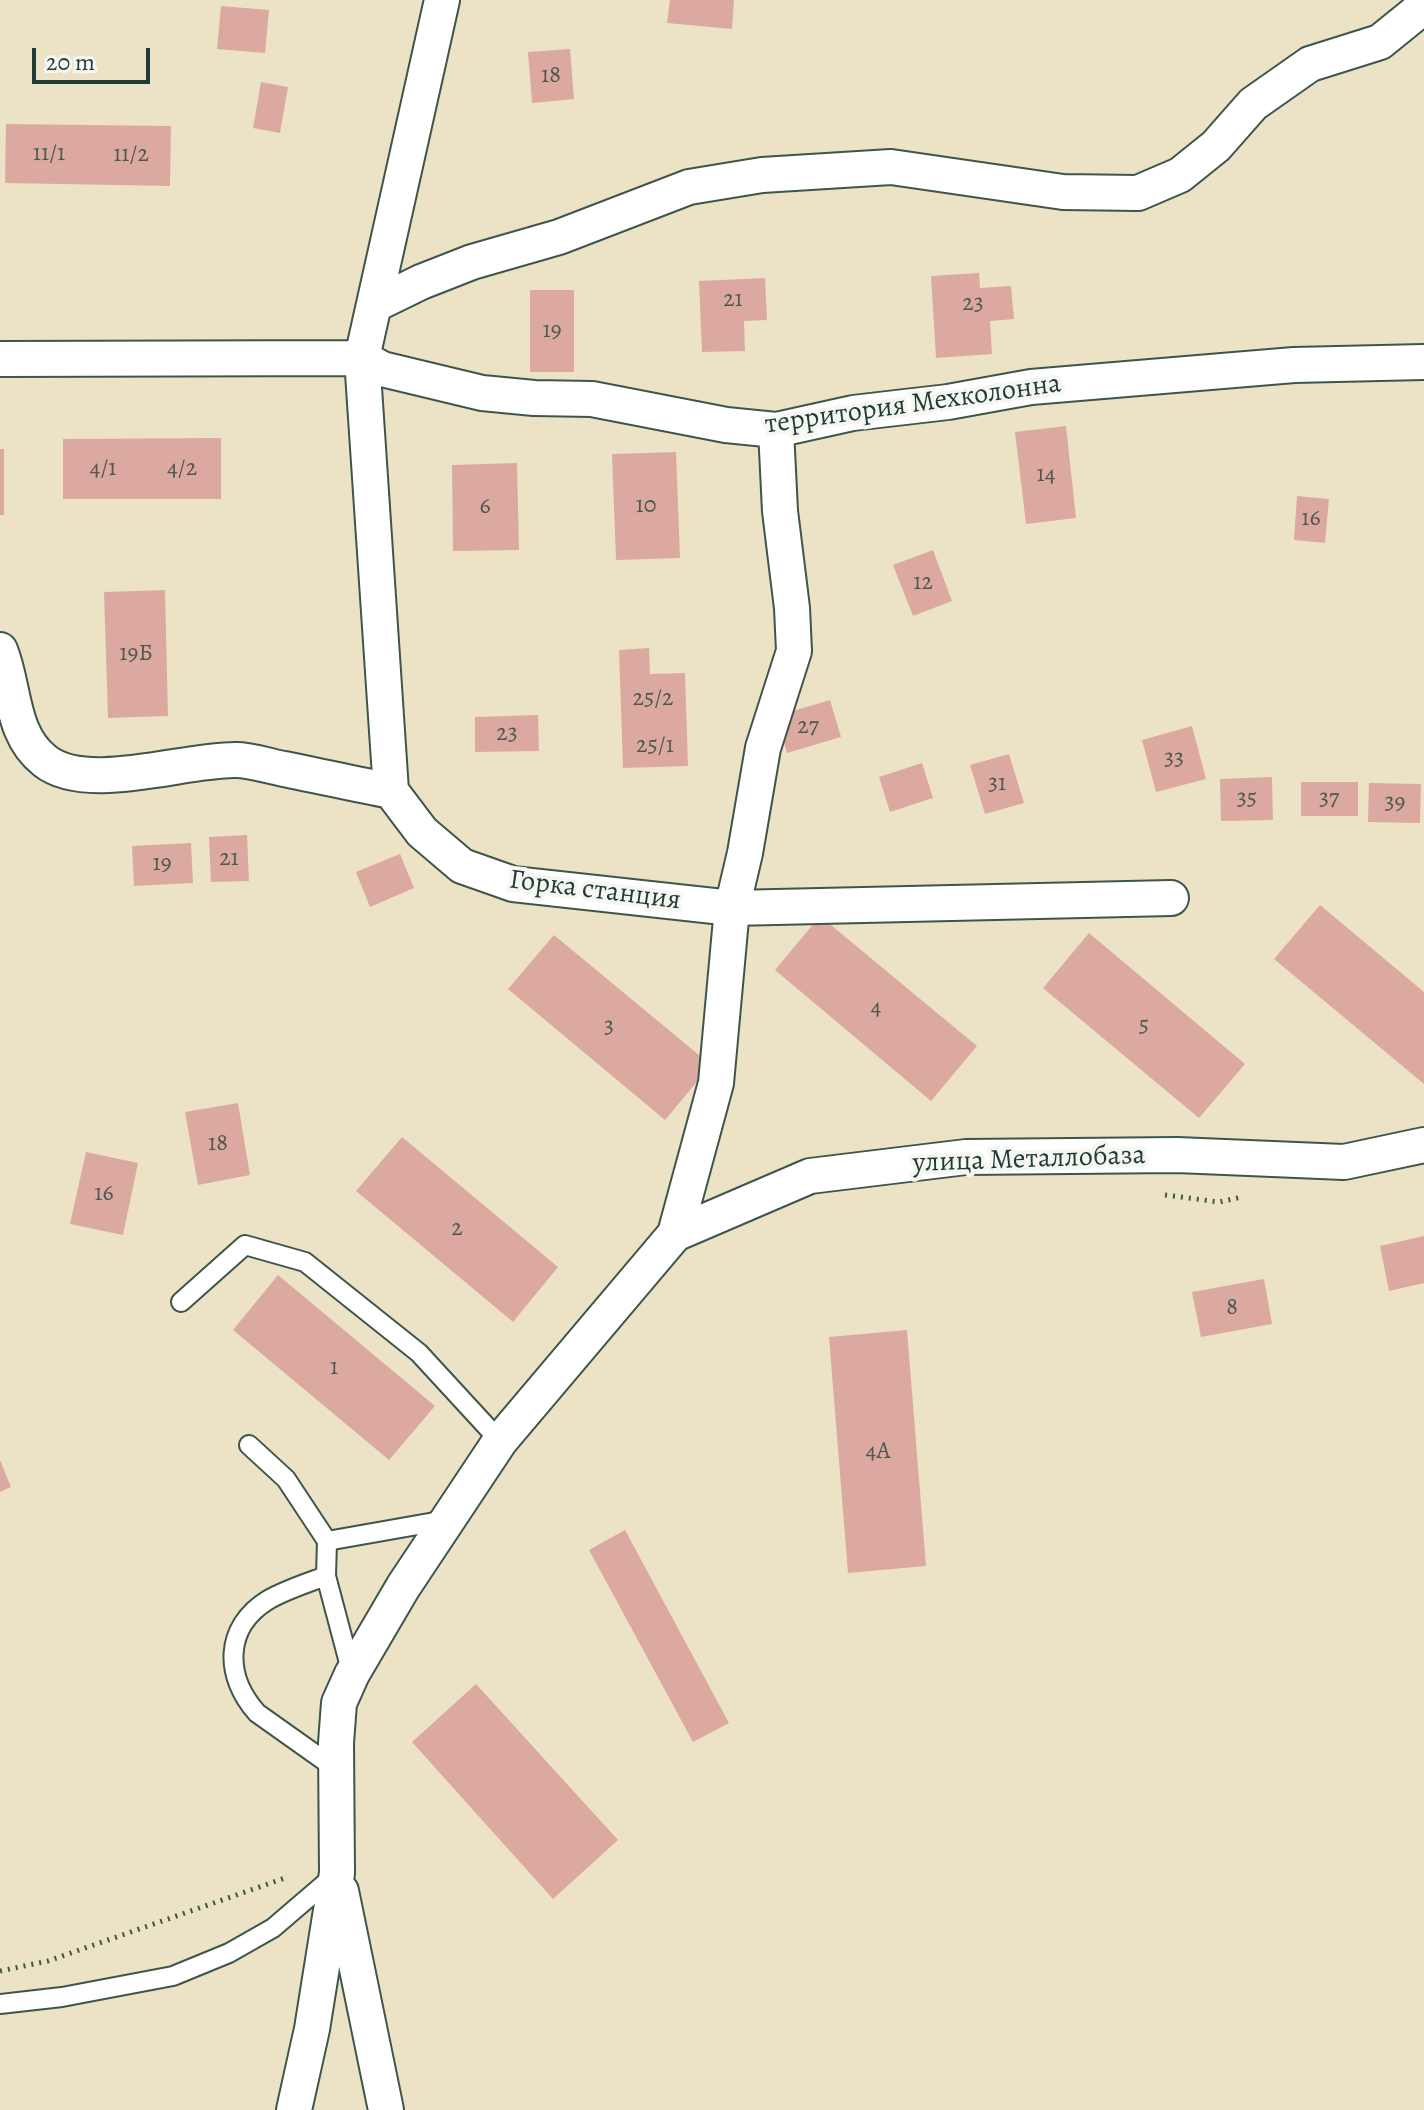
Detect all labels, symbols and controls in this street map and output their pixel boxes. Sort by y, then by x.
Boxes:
scale bar [36,32,154,82]
text: 20 m [46,46,95,78]
house number: 18 [541,62,561,90]
house number: 11/1 [33,140,65,168]
house number: 11/2 [113,141,149,169]
house number: 21 [723,286,743,314]
house number: 23 [962,290,984,318]
house number: 19 [542,317,562,345]
street label: территория Мехколонна [763,368,1063,442]
house number: 4/1 [90,455,116,483]
house number: 4/2 [167,455,197,483]
house number: 14 [1036,461,1056,489]
house number: 10 [636,492,656,520]
house number: 6 [479,493,491,521]
house number: 16 [1301,505,1321,533]
house number: 12 [913,569,933,597]
house number: 19Б [119,640,153,668]
house number: 25/2 [632,685,674,713]
house number: 27 [797,713,819,741]
house number: 23 [496,720,518,748]
house number: 25/1 [636,732,674,760]
house number: 33 [1164,745,1184,773]
house number: 31 [988,770,1006,798]
house number: 35 [1237,785,1257,813]
house number: 37 [1319,785,1339,813]
house number: 39 [1385,789,1405,817]
house number: 21 [219,845,239,873]
house number: 19 [152,850,172,878]
street label: Горка станция [507,864,683,918]
house number: 4 [871,994,881,1022]
house number: 5 [1139,1012,1149,1040]
house number: 3 [604,1013,614,1041]
house number: 18 [208,1130,228,1158]
street label: улица Металлобаза [912,1139,1146,1181]
house number: 16 [94,1180,114,1208]
house number: 2 [451,1215,463,1243]
house number: 8 [1226,1294,1238,1322]
house number: 1 [330,1354,338,1382]
house number: 4А [866,1438,890,1466]

